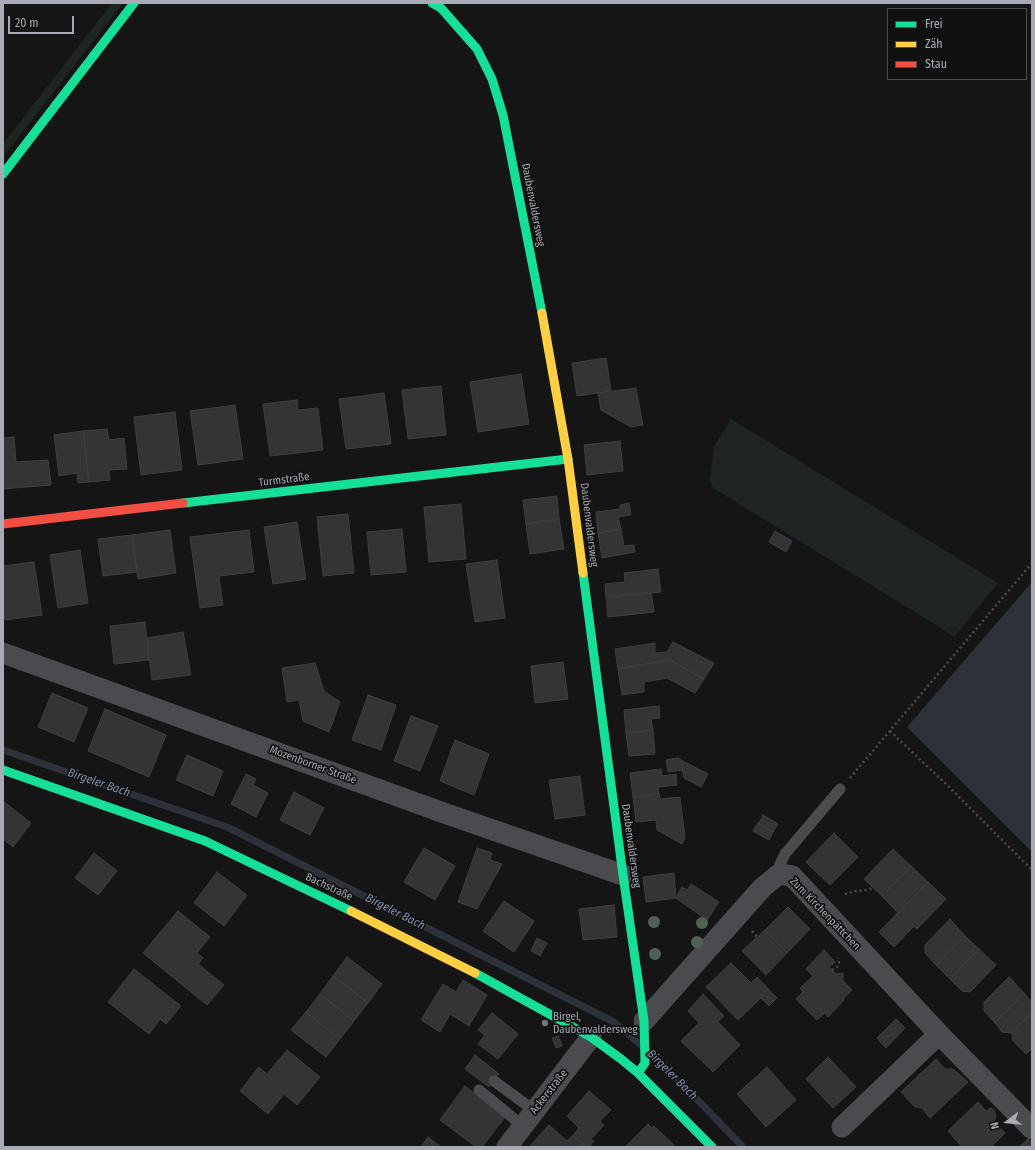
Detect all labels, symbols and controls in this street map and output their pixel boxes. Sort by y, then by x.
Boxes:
scale bar [10,8,76,34]
legend [887,8,1027,80]
text: 20 m [15,16,39,30]
text: Frei [925,17,943,31]
text: Zäh [925,37,943,51]
text: Stau [925,57,947,71]
street label: Daubenvaldersweg [518,162,548,248]
street label: Turmstraße [258,470,310,490]
street label: Daubenvaldersweg [577,482,601,568]
street label: Mozenborner Straße [268,743,358,787]
water label: Birgeler Bach [66,766,132,800]
street label: Daubenvaldersweg [619,803,643,889]
street label: Bachstraße [303,870,355,904]
street label: Zum Kirchenpättchen [787,875,863,953]
water label: Birgeler Bach [363,891,427,933]
place label: Birgel, Daubenvaldersweg [553,1010,638,1036]
marker: Birgel, Daubenvaldersweg [540,1018,550,1028]
water label: Birgeler Bach [644,1047,700,1103]
street label: Ackerstraße [527,1067,571,1117]
north arrow [987,1102,1027,1142]
text: N [988,1120,1002,1130]

